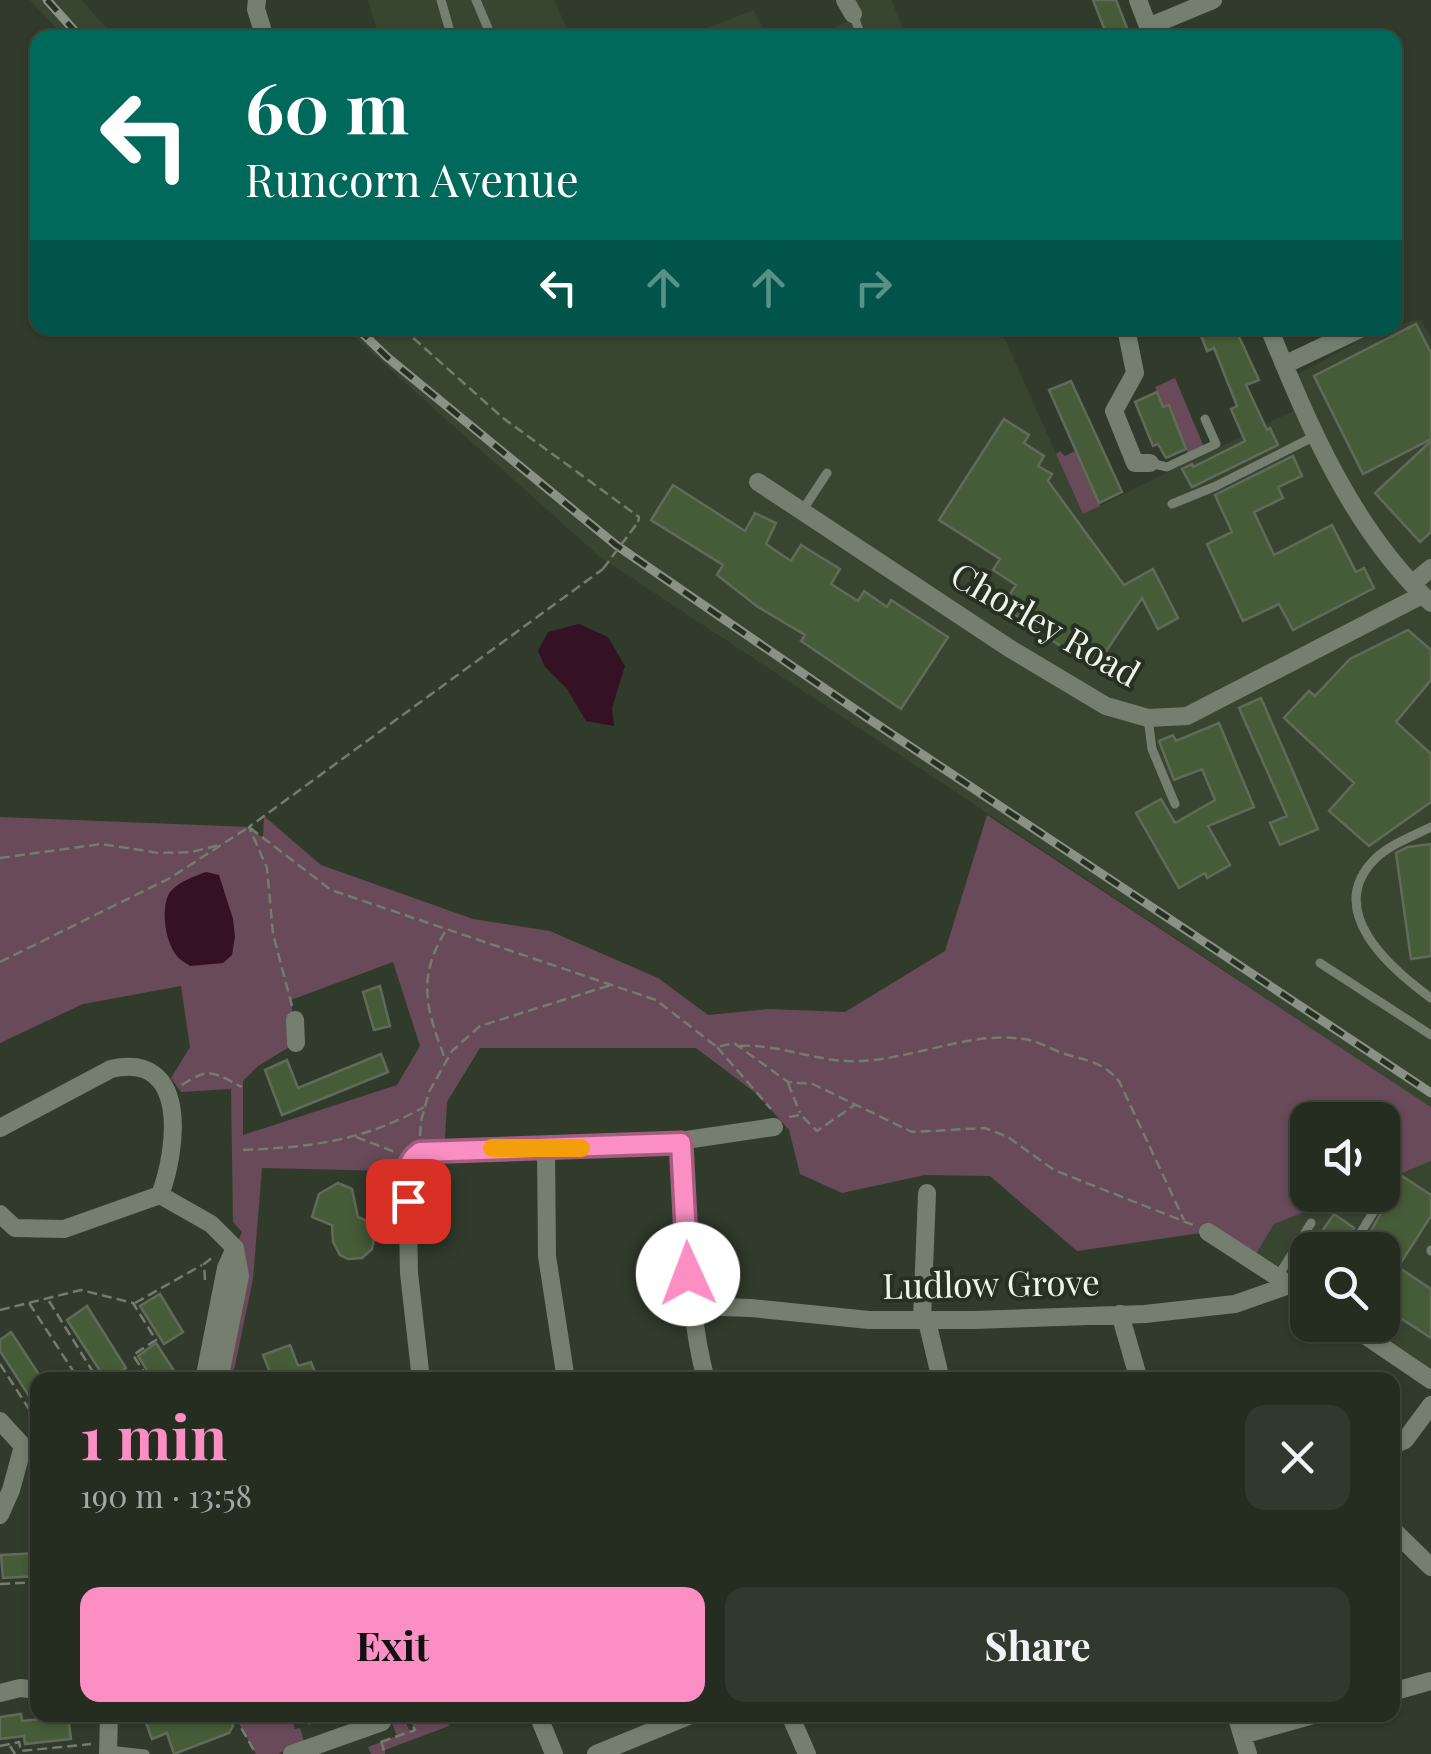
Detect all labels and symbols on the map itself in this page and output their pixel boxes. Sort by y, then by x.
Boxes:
street label: Chorley Road [943,550,1149,696]
pin [366,1159,451,1244]
position arrow [636,1222,740,1326]
street label: Ludlow Grove [882,1257,1100,1308]

